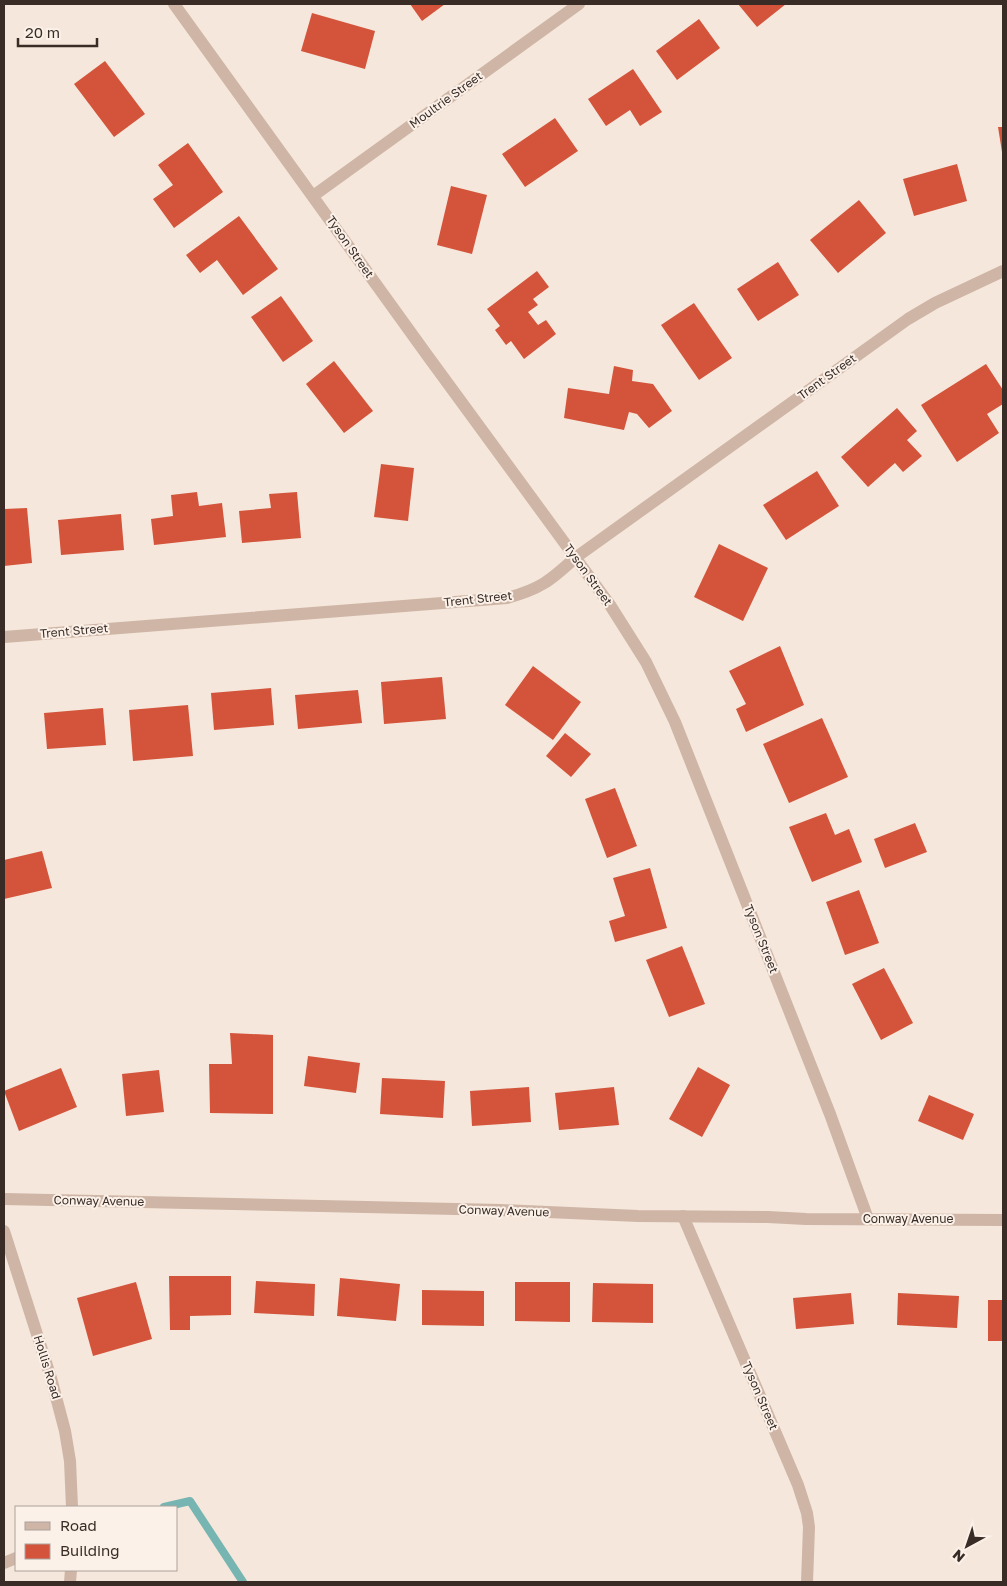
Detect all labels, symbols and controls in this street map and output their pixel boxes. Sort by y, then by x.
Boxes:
scale bar [18,15,96,47]
text: 20 m [25,23,60,41]
street label: Moultrie Street [406,68,485,131]
street label: Tyson Street [323,213,378,281]
street label: Trent Street [795,350,859,403]
street label: Tyson Street [561,541,616,609]
street label: Trent Street [443,587,513,610]
street label: Trent Street [39,620,109,641]
street label: Tyson Street [741,902,782,975]
street label: Conway Avenue [54,1192,145,1209]
street label: Conway Avenue [458,1201,550,1220]
street label: Conway Avenue [863,1211,953,1226]
street label: Hollis Road [31,1333,64,1401]
street label: Tyson Street [739,1359,782,1432]
legend [15,1506,178,1571]
text: Road [60,1516,97,1534]
north arrow [942,1521,992,1571]
text: Building [60,1541,120,1559]
text: N [949,1546,968,1566]

